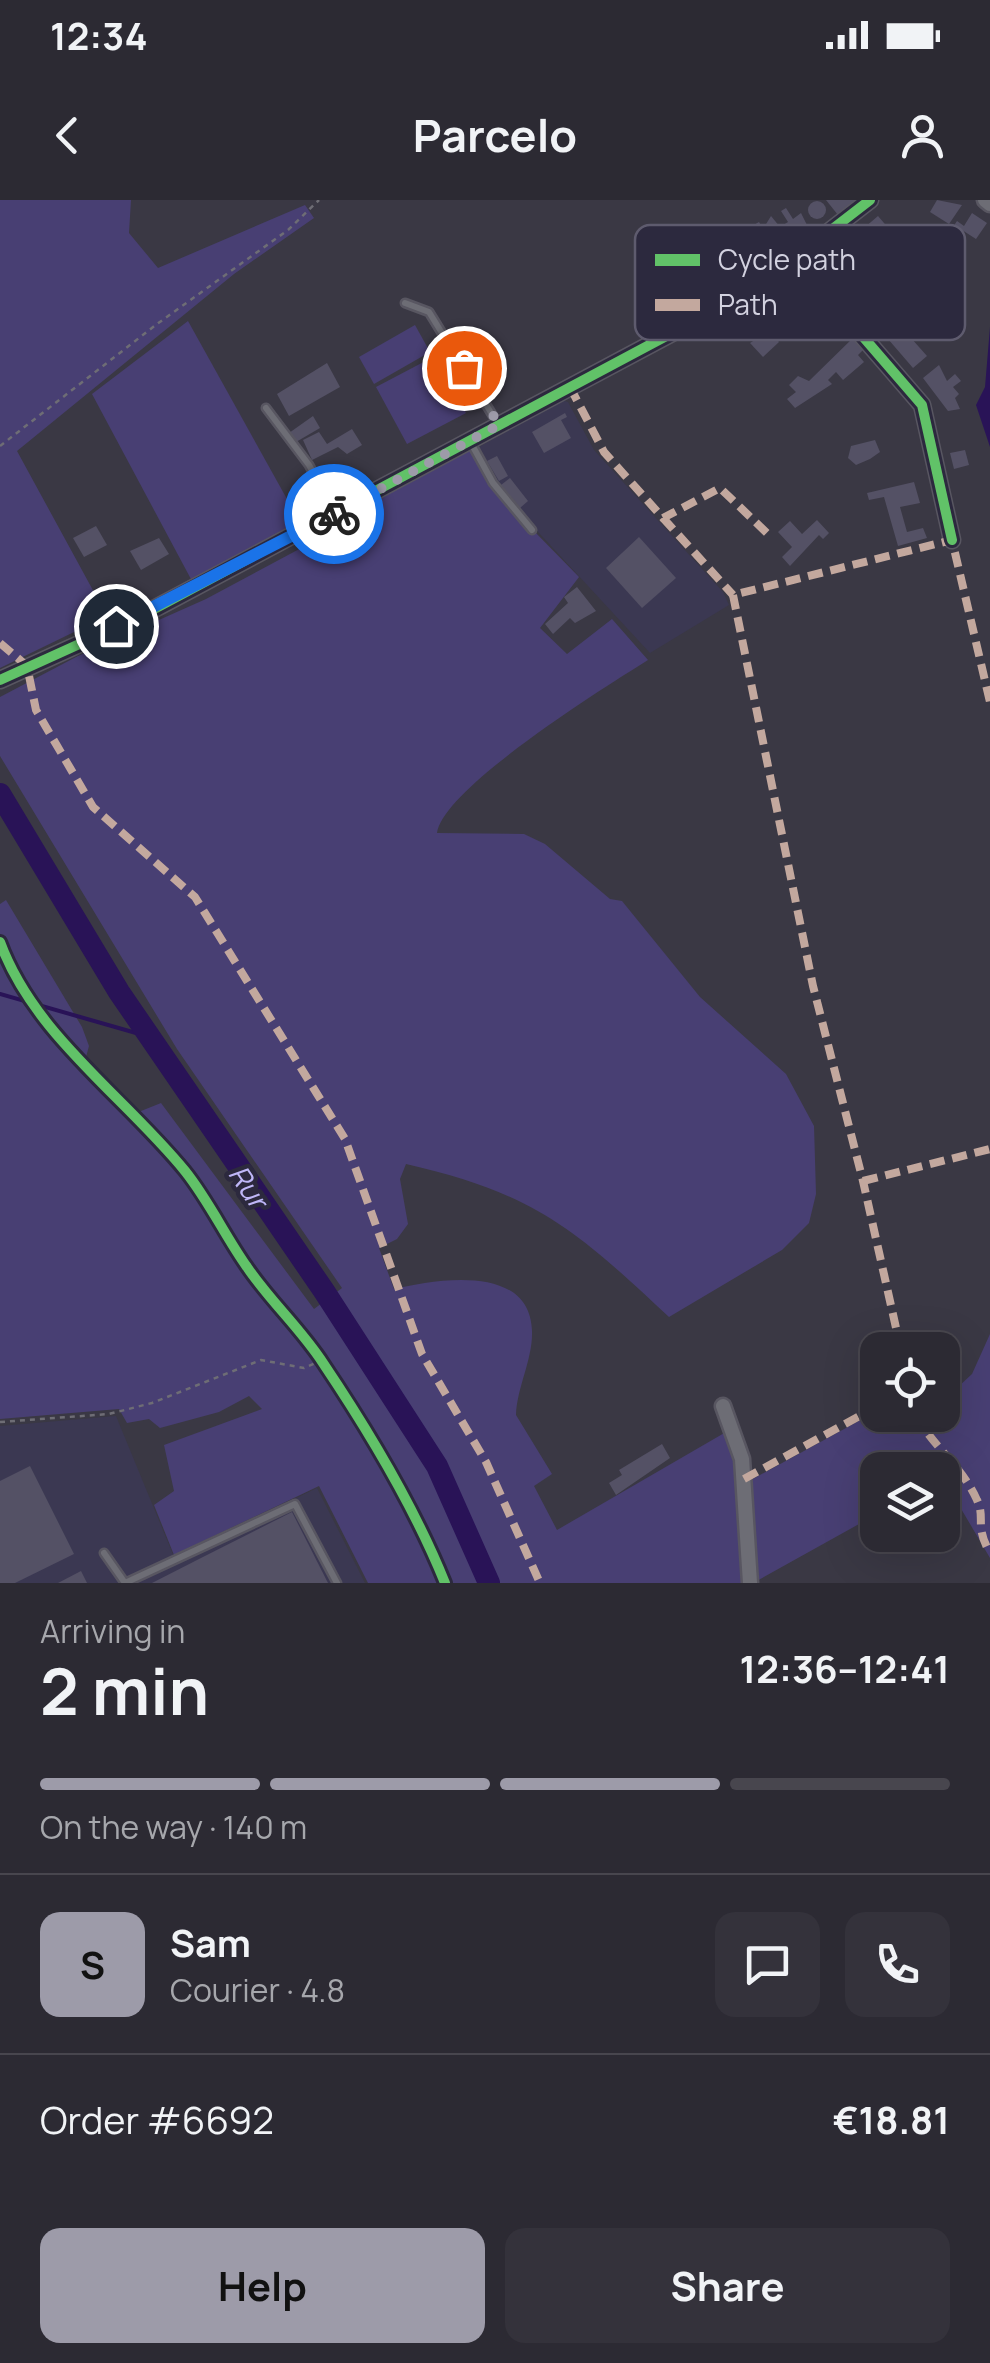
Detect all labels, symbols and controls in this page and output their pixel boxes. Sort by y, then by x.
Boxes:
text: 12:34 [50,9,148,61]
text: Parcelo [413,104,577,166]
icon: back [40,108,95,163]
icon: person [895,108,950,163]
legend [635,225,965,340]
text: Cycle path [718,240,856,278]
text: Path [718,285,778,323]
pin [422,326,507,411]
icon: bag [437,341,492,396]
courier [284,464,384,564]
icon: bike [307,487,362,542]
pin [74,584,159,669]
icon: home [89,599,144,654]
water label: Rur [221,1157,279,1218]
map controls [860,1332,960,1552]
button: locate [860,1332,960,1432]
button: layers [860,1452,960,1552]
text: Arriving in [40,1609,185,1653]
text: 12:36–12:41 [740,1642,950,1694]
text: 2 min [40,1646,209,1735]
text: On the way · 140 m [40,1805,307,1849]
button: chat [715,1912,820,2017]
button: phone [845,1912,950,2017]
text: Sam [170,1916,251,1968]
text: S [80,1938,105,1990]
text: Courier · 4.8 [170,1968,345,2012]
text: Order #6692 [40,2093,274,2145]
text: €18.81 [833,2093,950,2145]
button: Help [40,2228,485,2343]
button: Share [505,2228,950,2343]

